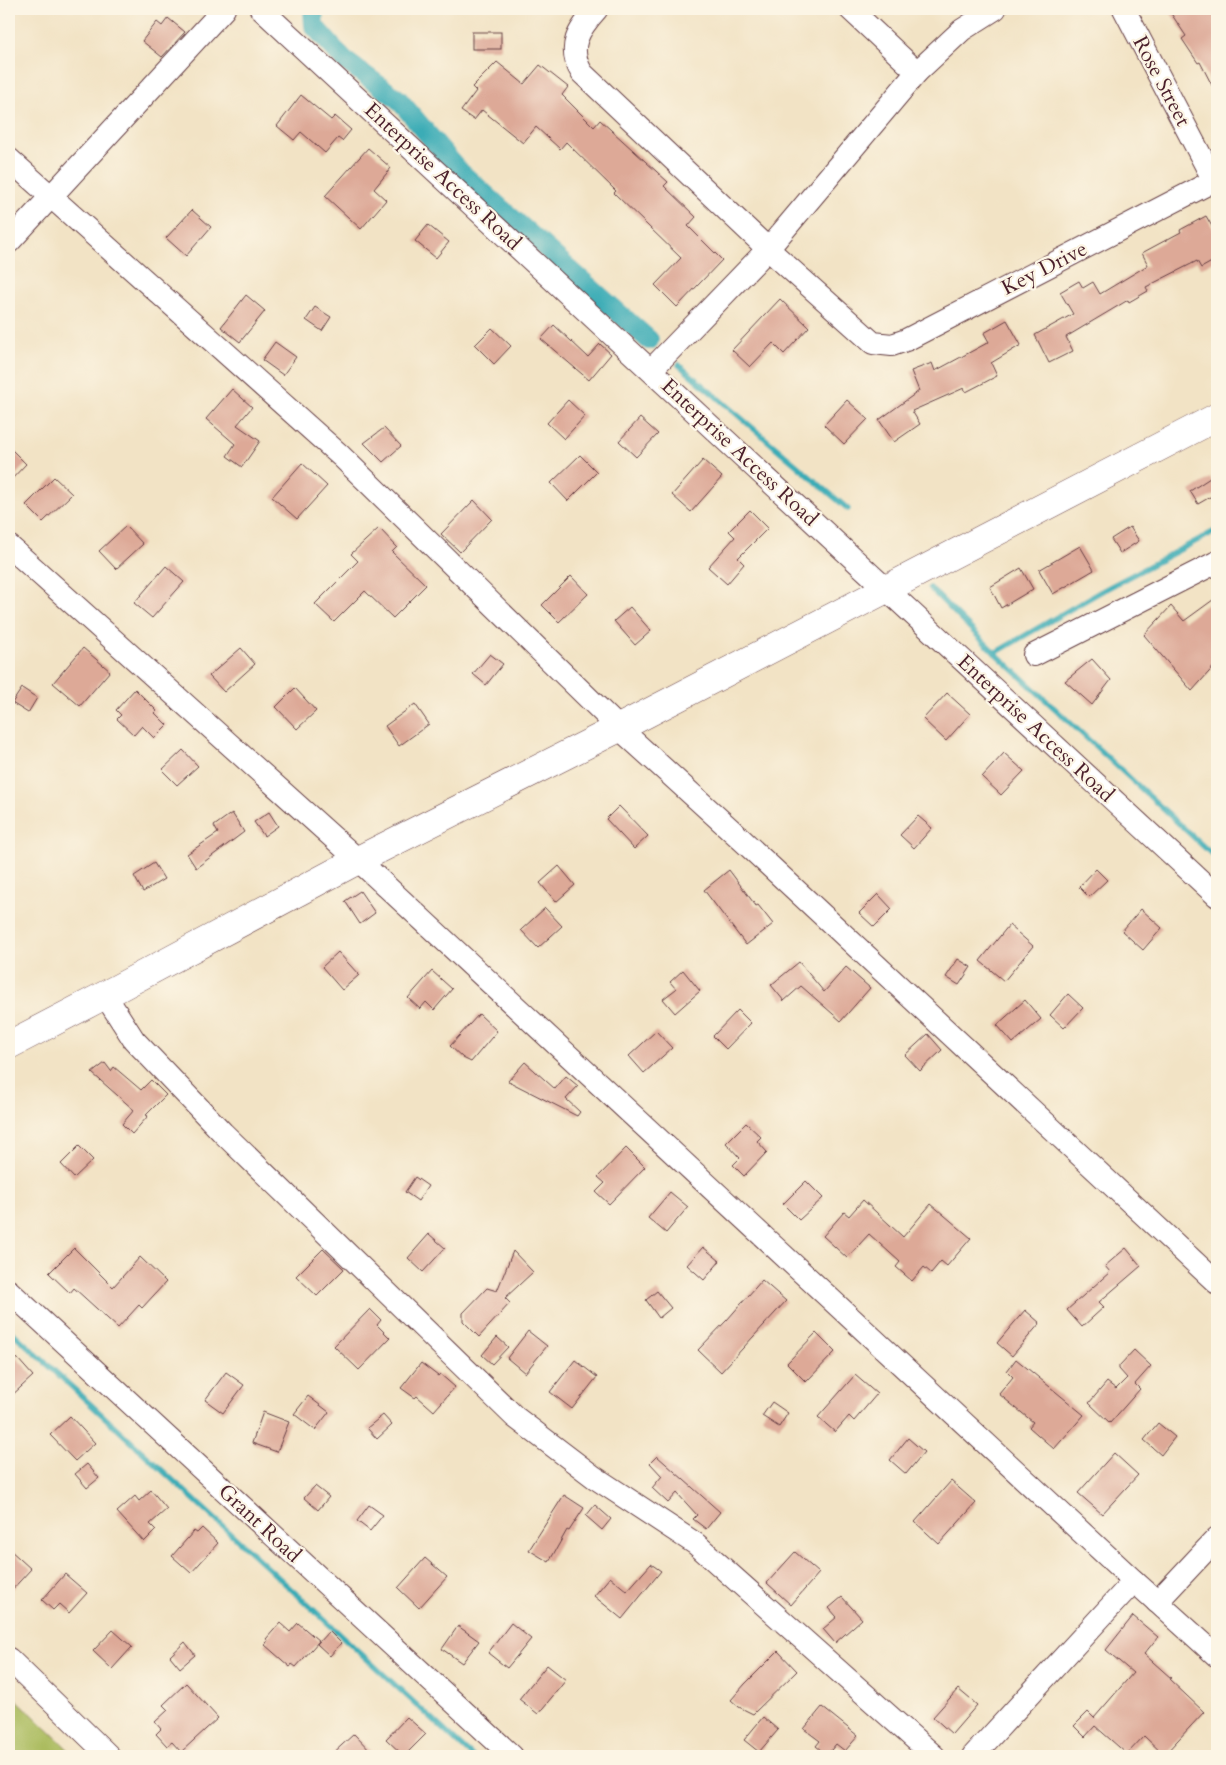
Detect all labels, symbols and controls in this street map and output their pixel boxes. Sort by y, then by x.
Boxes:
street label: Rose Street [1126,31,1198,132]
street label: Enterprise Access Road [358,96,528,257]
street label: Key Drive [996,234,1092,302]
street label: Enterprise Access Road [655,372,825,533]
street label: Enterprise Access Road [951,648,1121,809]
street label: Grant Road [212,1477,307,1569]

